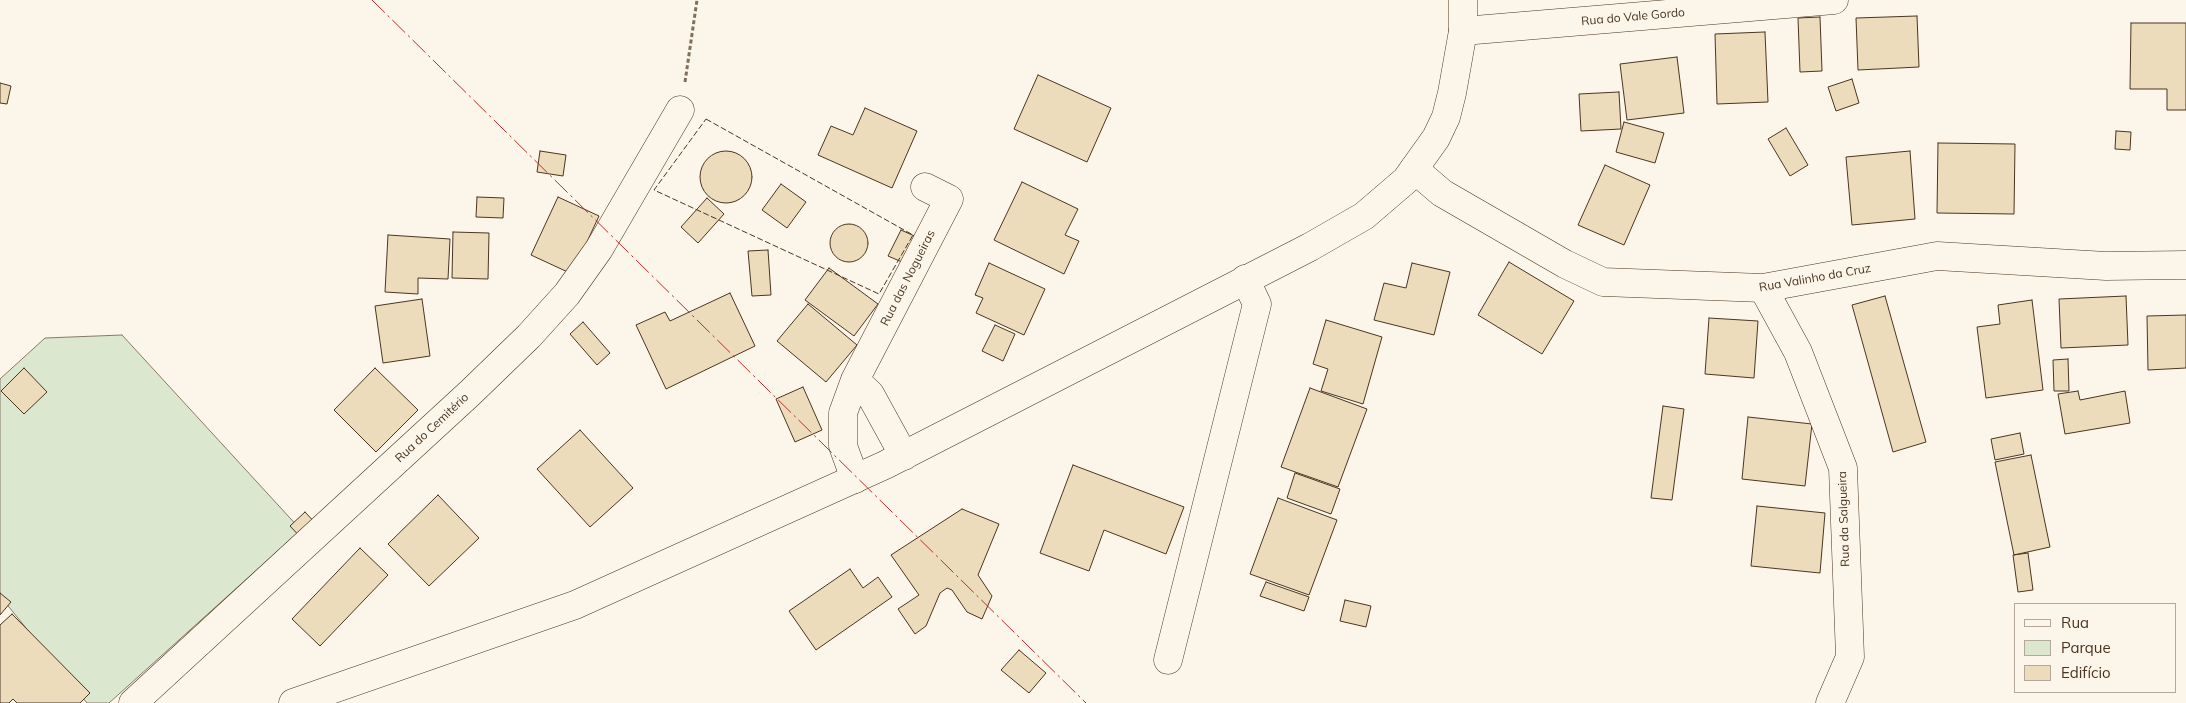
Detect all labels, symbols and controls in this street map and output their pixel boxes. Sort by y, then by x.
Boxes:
street label: Rua do Vale Gordo [1581,5,1685,29]
street label: Rua das Nogueiras [878,228,938,328]
street label: Rua Valinho da Cruz [1758,261,1872,295]
street label: Rua do Cemitério [392,390,472,466]
street label: Rua da Salgueira [1835,471,1853,567]
legend [2014,603,2176,693]
text: Rua [2061,613,2089,632]
text: Parque [2061,638,2111,657]
text: Edifício [2061,663,2111,682]

